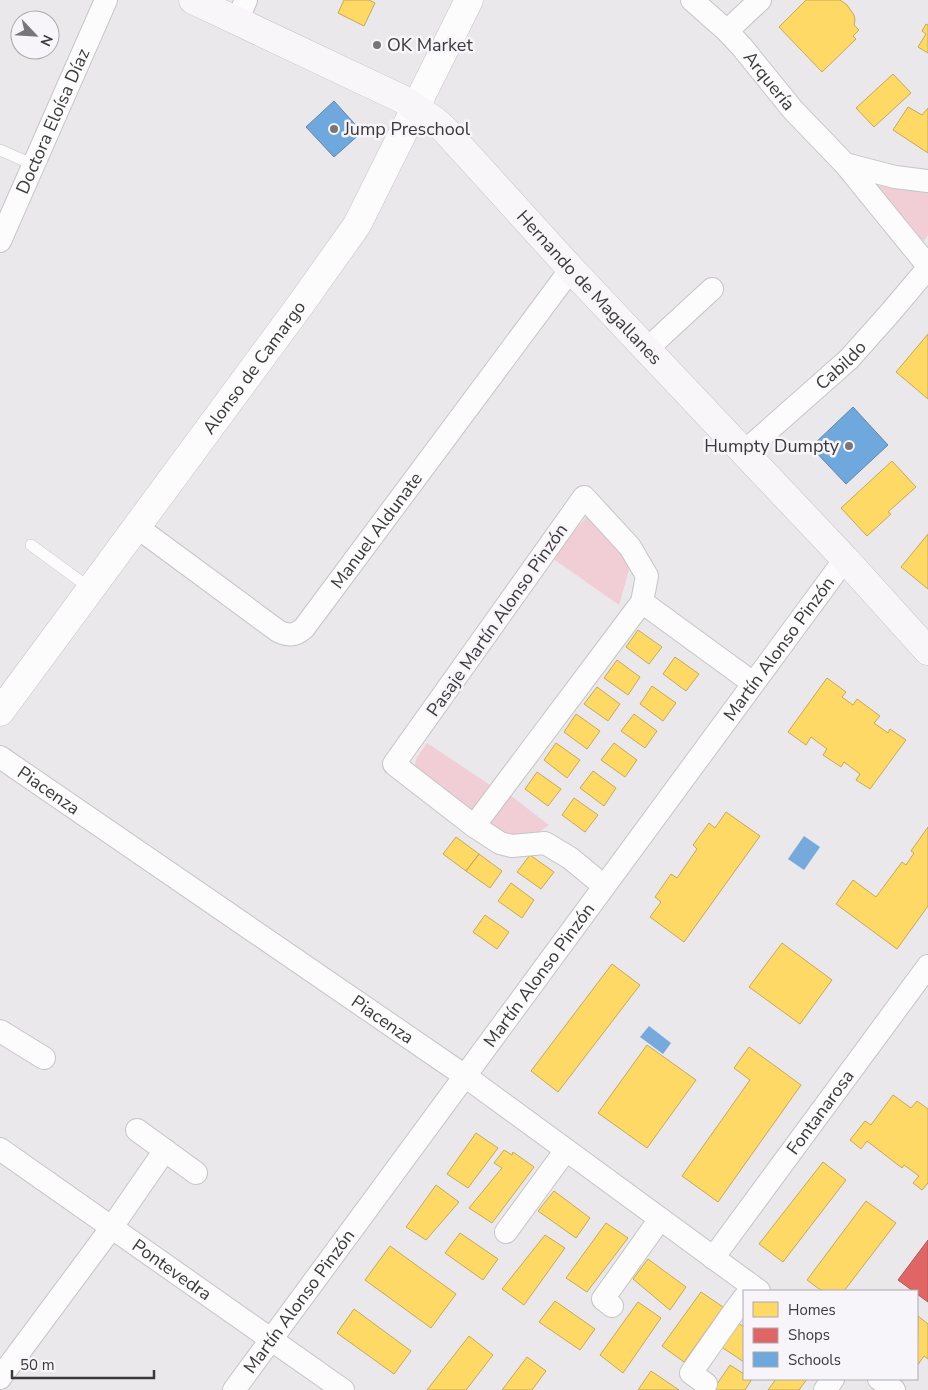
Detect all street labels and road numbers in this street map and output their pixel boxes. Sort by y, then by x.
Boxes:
street label: Doctora Eloísa Díaz [10,45,95,198]
street label: Arquería [738,46,801,115]
street label: Hernando de Magallanes [511,205,667,370]
street label: Alonso de Camargo [197,296,311,439]
street label: Cabildo [810,336,872,395]
street label: Manuel Aldunate [325,467,428,594]
street label: Pasaje Martín Alonso Pinzón [421,519,573,721]
street label: Martín Alonso Pinzón [718,572,840,726]
street label: Piacenza [13,760,85,820]
street label: Martín Alonso Pinzón [478,898,600,1052]
street label: Piacenza [347,990,419,1049]
street label: Fontanarosa [781,1065,860,1160]
street label: Martín Alonso Pinzón [238,1224,360,1378]
street label: Pontevedra [127,1233,216,1306]

